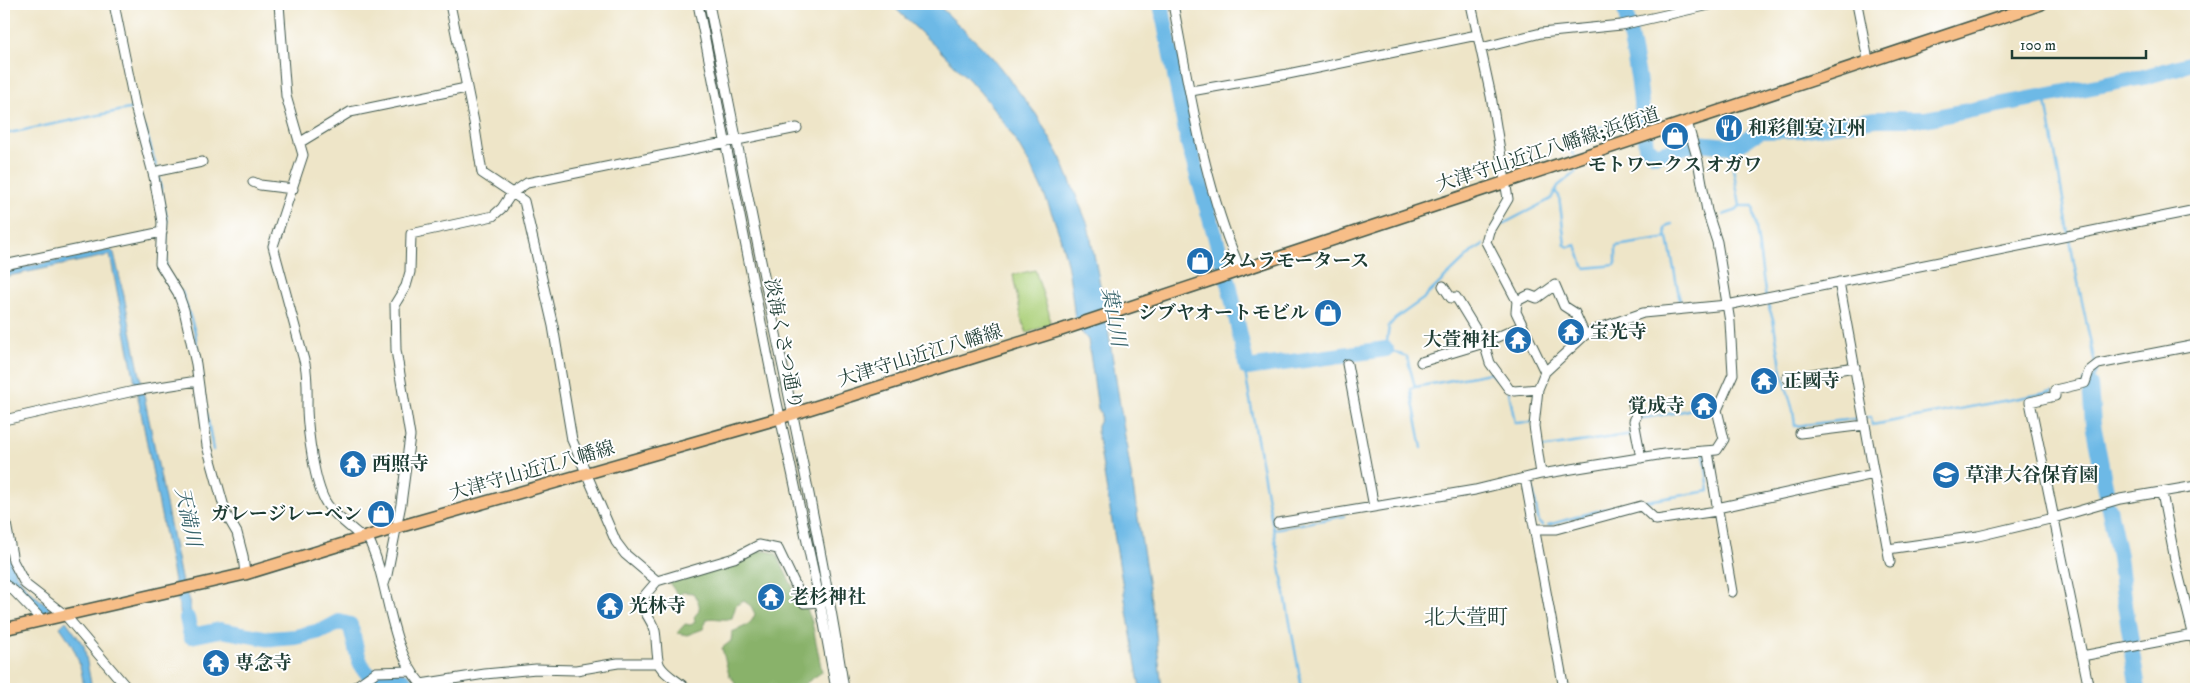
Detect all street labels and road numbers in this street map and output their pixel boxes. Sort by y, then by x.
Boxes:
street label: 大津守山近江八幡線;浜街道 [1433,103,1663,197]
street label: 淡海くさつ通り [759,277,807,411]
street label: 大津守山近江八幡線 [835,320,1005,392]
street label: 大津守山近江八幡線 [447,436,617,506]

